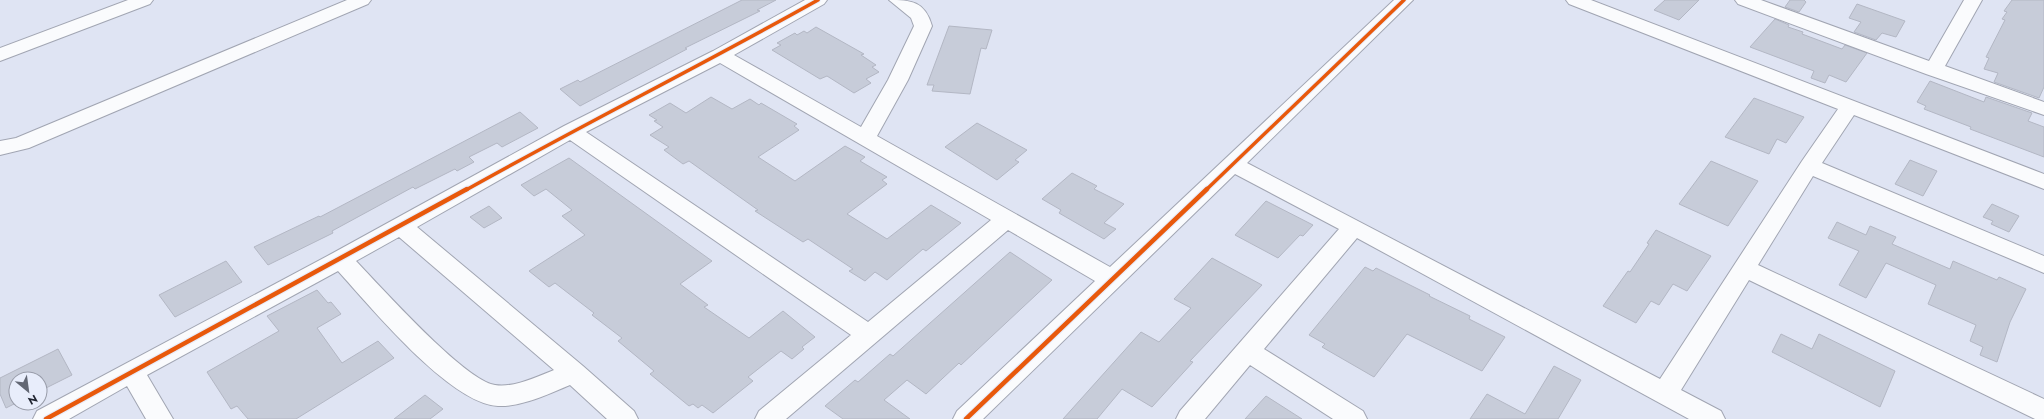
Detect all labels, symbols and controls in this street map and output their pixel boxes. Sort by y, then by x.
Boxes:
north arrow [8,371,48,411]
text: N [25,391,41,409]

